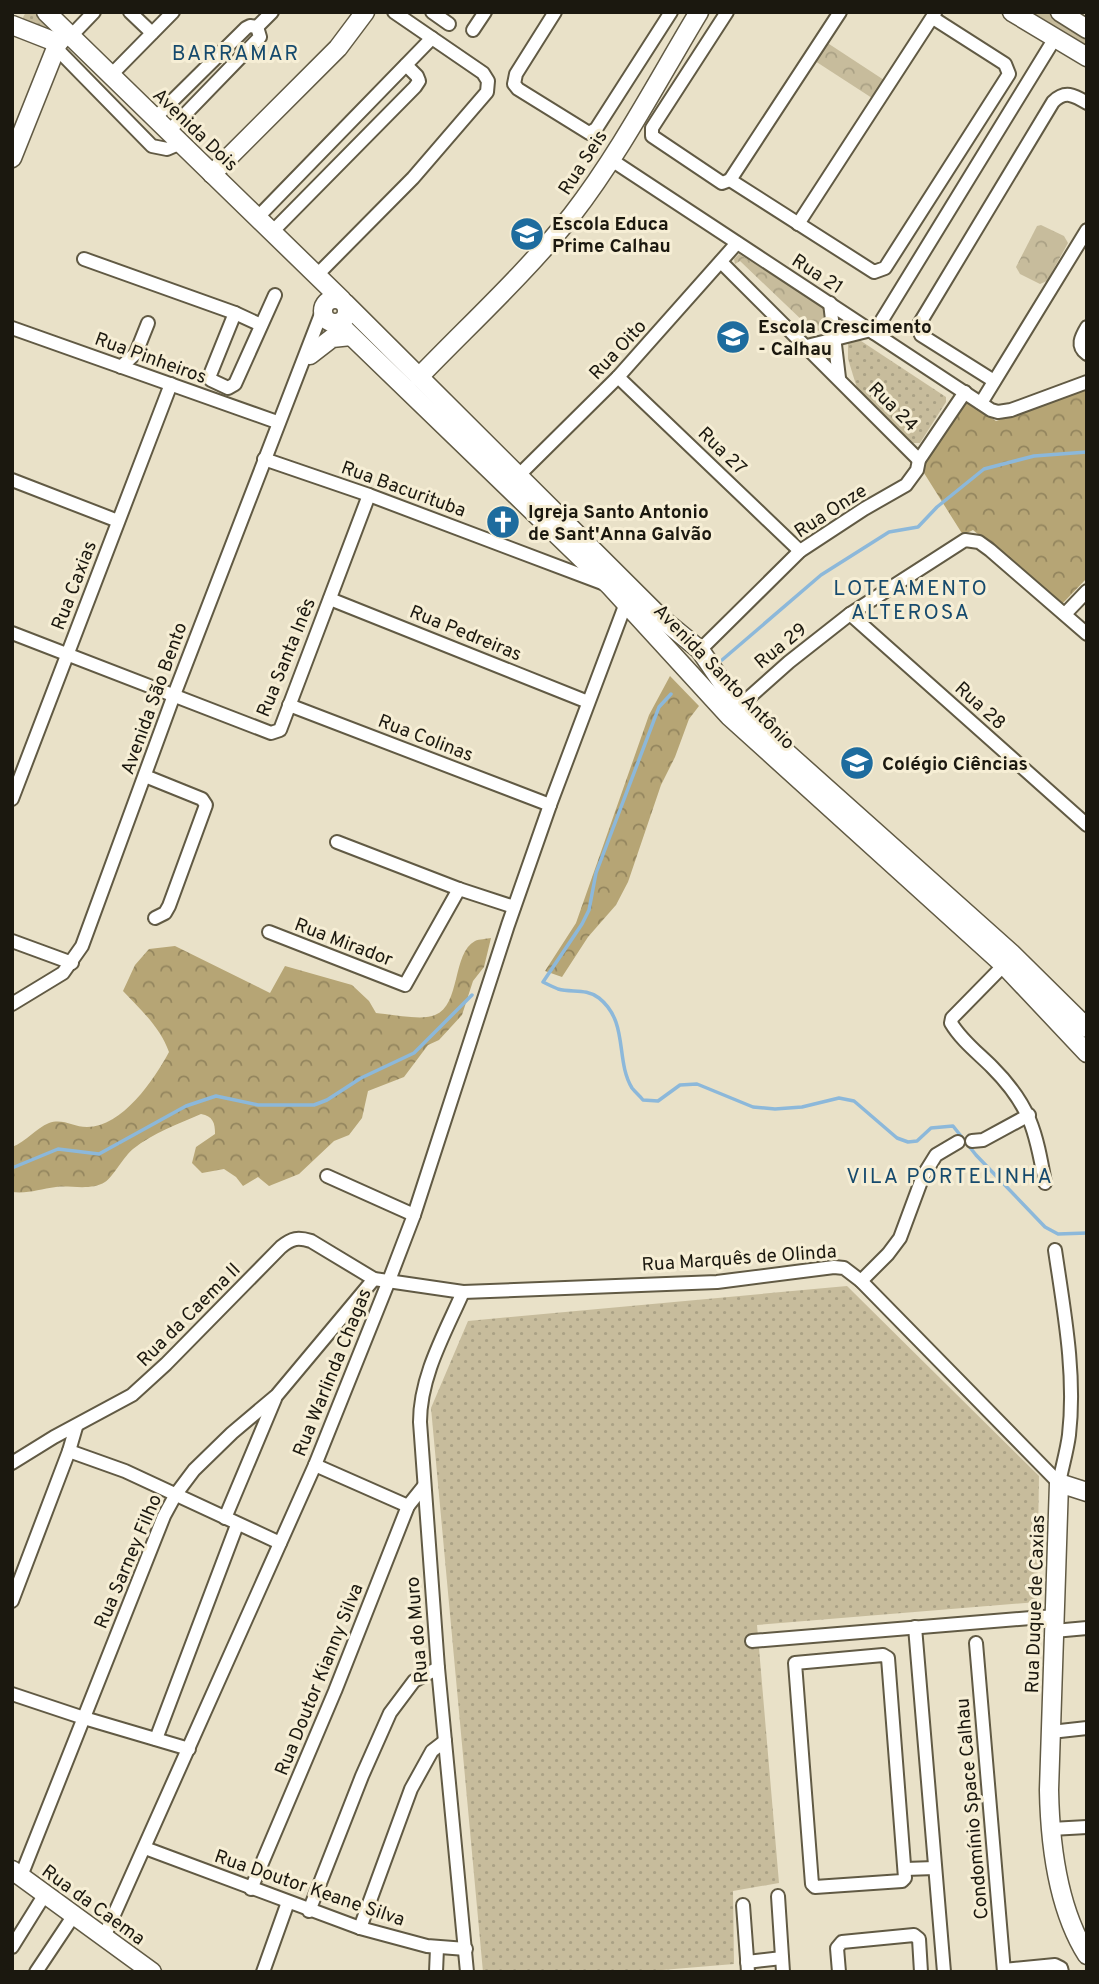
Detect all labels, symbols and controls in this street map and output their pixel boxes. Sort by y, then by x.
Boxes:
district label: BARRAMAR [172,41,300,68]
street label: Avenida Dois [147,84,242,177]
street label: Rua Seis [554,126,614,200]
place label: Escola Educa Prime Calhau [552,213,671,259]
school or university icon: Escola Educa Prime Calhau [508,215,546,253]
street label: Rua 21 [787,249,847,300]
street label: Rua Oito [584,315,652,386]
place label: Escola Crescimento - Calhau [758,316,932,362]
school or university icon: Escola Crescimento - Calhau [714,318,752,356]
street label: Rua Pinheiros [91,328,210,390]
street label: Rua 24 [863,377,923,437]
street label: Rua 27 [692,422,751,481]
street label: Rua Bacurituba [338,456,469,524]
street label: Rua Onze [790,479,872,544]
place label: Igreja Santo Antonio de Sant'Anna Galvão [528,501,712,547]
church icon: Igreja Santo Antonio de Sant'Anna Galvão [484,503,522,541]
street label: Rua Caxias [47,538,103,634]
district label: LOTEAMENTO ALTEROSA [833,576,989,627]
street label: Rua Santa Inês [252,595,322,721]
street label: Rua Pedreiras [406,600,525,667]
street label: Avenida Santo Antônio [648,600,799,755]
street label: Rua 29 [750,618,812,675]
street label: Avenida São Bento [116,619,194,778]
street label: Rua 28 [949,677,1010,736]
street label: Rua Colinas [374,710,476,768]
school or university icon: Colégio Ciências [838,744,876,782]
place label: Colégio Ciências [882,753,1028,777]
street label: Rua Mirador [291,913,397,973]
district label: VILA PORTELINHA [846,1164,1054,1191]
street label: Rua Marquês de Olinda [641,1240,837,1278]
street label: Rua da Caema II [132,1258,246,1372]
street label: Rua Warlinda Chagas [288,1285,378,1460]
street label: Rua Sarney Filho [90,1491,168,1633]
street label: Rua Duque de Caxias [1021,1514,1051,1694]
street label: Rua do Muro [401,1575,435,1684]
street label: Rua Doutor Kianny Silva [270,1580,369,1779]
street label: Condomínio Space Calhau [951,1697,995,1921]
street label: Rua Doutor Keane Silva [211,1845,408,1933]
street label: Rua da Caema [36,1860,149,1951]

